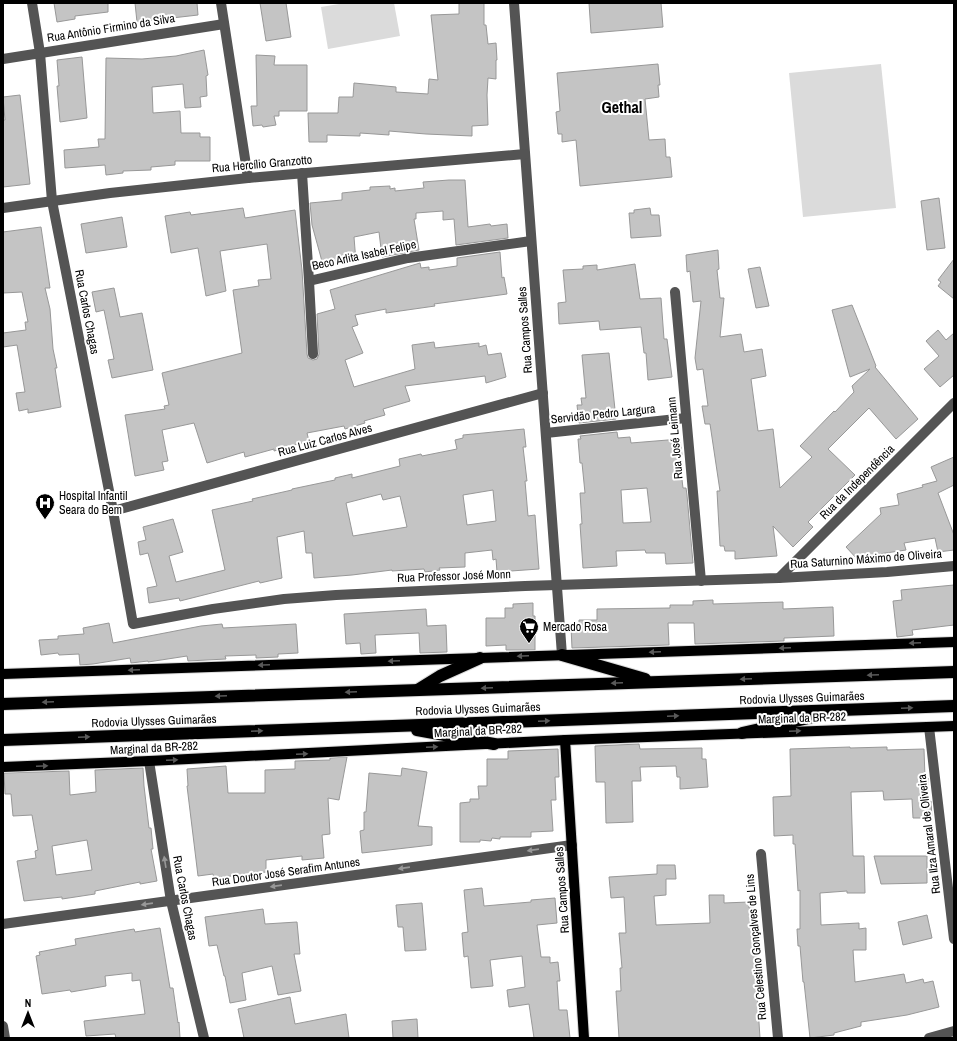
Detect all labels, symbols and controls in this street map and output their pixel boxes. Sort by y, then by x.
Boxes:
street label: Rua Antônio Firmino da Silva [46,10,177,46]
district label: Gethal [602,96,642,118]
street label: Rua Hercílio Granzotto [211,152,313,176]
street label: Beco Arlita Isabel Felipe [310,236,418,274]
street label: Rua Carlos Chagas [71,268,103,356]
street label: Rua Campos Salles [514,286,536,374]
street label: Rua José Leimann [663,396,687,480]
street label: Servidão Pedro Largura [550,400,657,427]
street label: Rua Luiz Carlos Alves [276,420,374,460]
street label: Rua da Independência [816,441,898,523]
place label: Hospital Infantil Seara do Bem [59,488,127,518]
hospital icon: Hospital Infantil Seara do Bem [34,492,56,520]
street label: Rua Saturnino Máximo de Oliveira [790,546,943,572]
street label: Rua Professor José Monn [397,566,511,586]
supermarket icon: Mercado Rosa [518,616,540,644]
place label: Mercado Rosa [543,619,608,635]
one-way arrow [909,640,921,647]
one-way arrow [779,644,791,651]
one-way arrow [648,649,661,655]
one-way arrow [516,653,529,659]
one-way arrow [388,657,400,664]
one-way arrow [257,662,270,668]
one-way arrow [128,666,140,673]
one-way arrow [866,672,879,678]
one-way arrow [739,676,752,682]
one-way arrow [611,680,623,687]
one-way arrow [481,684,493,691]
street label: Rodovia Ulysses Guimarães [739,688,865,708]
one-way arrow [344,689,357,695]
one-way arrow [215,693,227,700]
one-way arrow [41,699,54,705]
street label: Rodovia Ulysses Guimarães [415,699,541,719]
one-way arrow [901,705,914,711]
street label: Marginal da BR-282 [758,708,846,728]
street label: Rodovia Ulysses Guimarães [91,711,217,731]
one-way arrow [667,713,680,719]
one-way arrow [538,717,550,724]
street label: Marginal da BR-282 [434,721,522,741]
one-way arrow [251,728,264,734]
one-way arrow [789,728,802,734]
one-way arrow [78,734,91,740]
street label: Marginal da BR-282 [110,738,198,758]
one-way arrow [425,743,438,750]
one-way arrow [296,750,308,757]
one-way arrow [166,757,178,764]
one-way arrow [36,762,48,769]
street label: Rua Ilza Amaral de Oliveira [914,773,944,895]
street label: Rua Campos Salles [551,846,573,934]
one-way arrow [527,847,539,853]
street label: Rua Carlos Chagas [169,854,201,942]
street label: Rua Doutor José Serafim Antunes [211,854,361,890]
one-way arrow [162,856,168,868]
one-way arrow [398,865,411,871]
street label: Rua Celestino Gonçalves de Lins [742,873,770,1021]
one-way arrow [270,883,282,889]
one-way arrow [141,901,153,907]
north arrow [8,993,48,1033]
text: N [25,996,31,1010]

